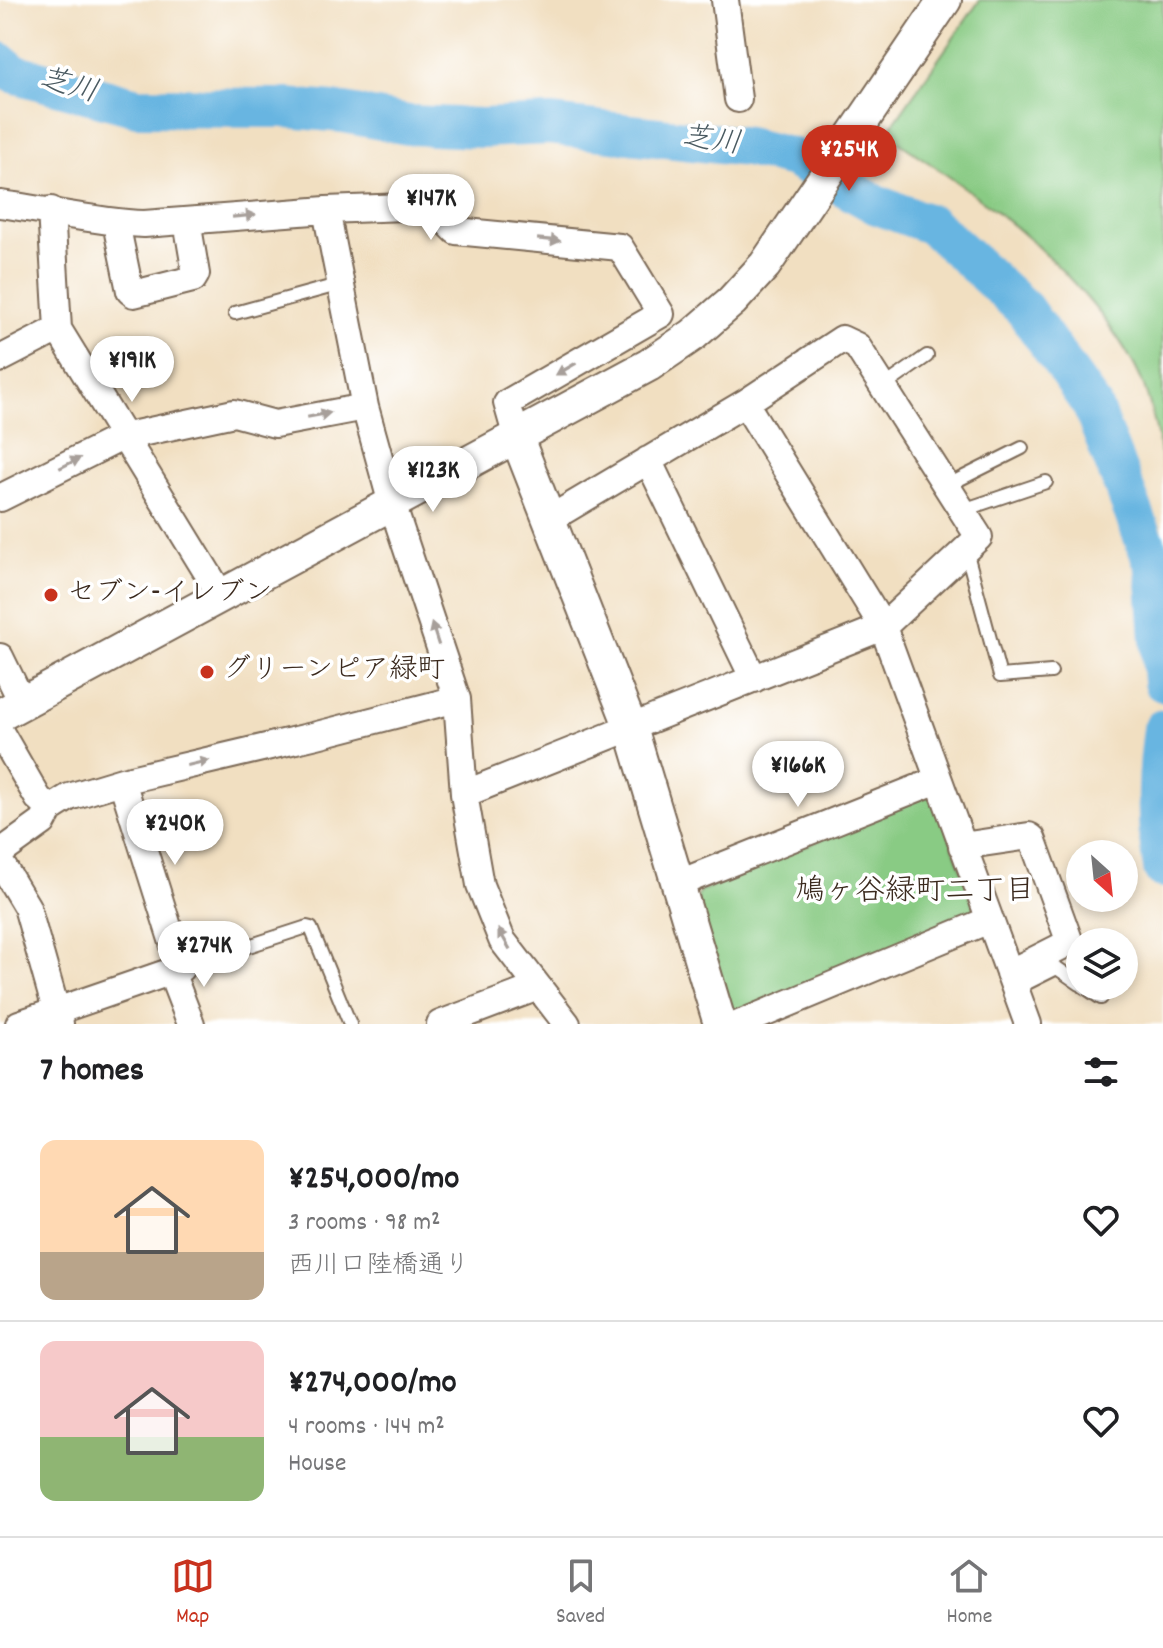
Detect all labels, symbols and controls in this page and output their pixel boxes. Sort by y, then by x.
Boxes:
water label: 芝川 [33,59,103,117]
water label: 芝川 [679,118,743,168]
pin: ¥254K [793,125,905,193]
text: ¥254K [820,132,878,169]
pin: ¥147K [375,174,487,242]
text: ¥147K [405,181,457,218]
one-way arrow [232,210,257,223]
one-way arrow [537,234,562,247]
pin: ¥191K [76,336,188,404]
text: ¥191K [108,343,156,380]
one-way arrow [555,362,577,376]
one-way arrow [307,409,332,421]
pin: ¥123K [377,446,489,514]
text: ¥123K [406,453,460,490]
one-way arrow [58,457,81,470]
place label: セブン-イレブン [67,575,273,615]
marker: セブン-イレブン [42,586,60,604]
one-way arrow [428,622,440,646]
place label: グリーンピア緑町 [223,652,445,692]
marker: グリーンピア緑町 [198,663,216,681]
pin: ¥166K [742,741,854,809]
text: ¥166K [770,748,826,785]
one-way arrow [185,756,210,769]
pin: ¥240K [119,799,231,867]
text: ¥240K [145,806,205,843]
north arrow [1066,840,1138,912]
map controls [1066,840,1138,1000]
district label: 鳩ヶ谷緑町二丁目 [795,872,1035,915]
pin: ¥274K [148,921,260,989]
text: ¥274K [176,928,232,965]
one-way arrow [497,928,511,950]
button: layers [1066,928,1138,1000]
text: 7 homes [40,1048,144,1097]
icon: filters [1079,1050,1123,1094]
text: ¥254,000/mo [288,1156,459,1205]
icon: home [104,1172,200,1268]
icon: heart [1079,1198,1123,1242]
text: 3 rooms · 98 m² [288,1205,441,1242]
text: 西川口陸橋通り [288,1248,470,1285]
text: ¥274,000/mo [288,1360,457,1409]
icon: home [104,1373,200,1469]
icon: heart [1079,1399,1123,1443]
text: 4 rooms · 144 m² [288,1409,445,1446]
text: House [288,1446,346,1483]
tab: Map [171,1554,215,1633]
tab: Saved [556,1554,605,1633]
tab: Home [946,1554,992,1633]

